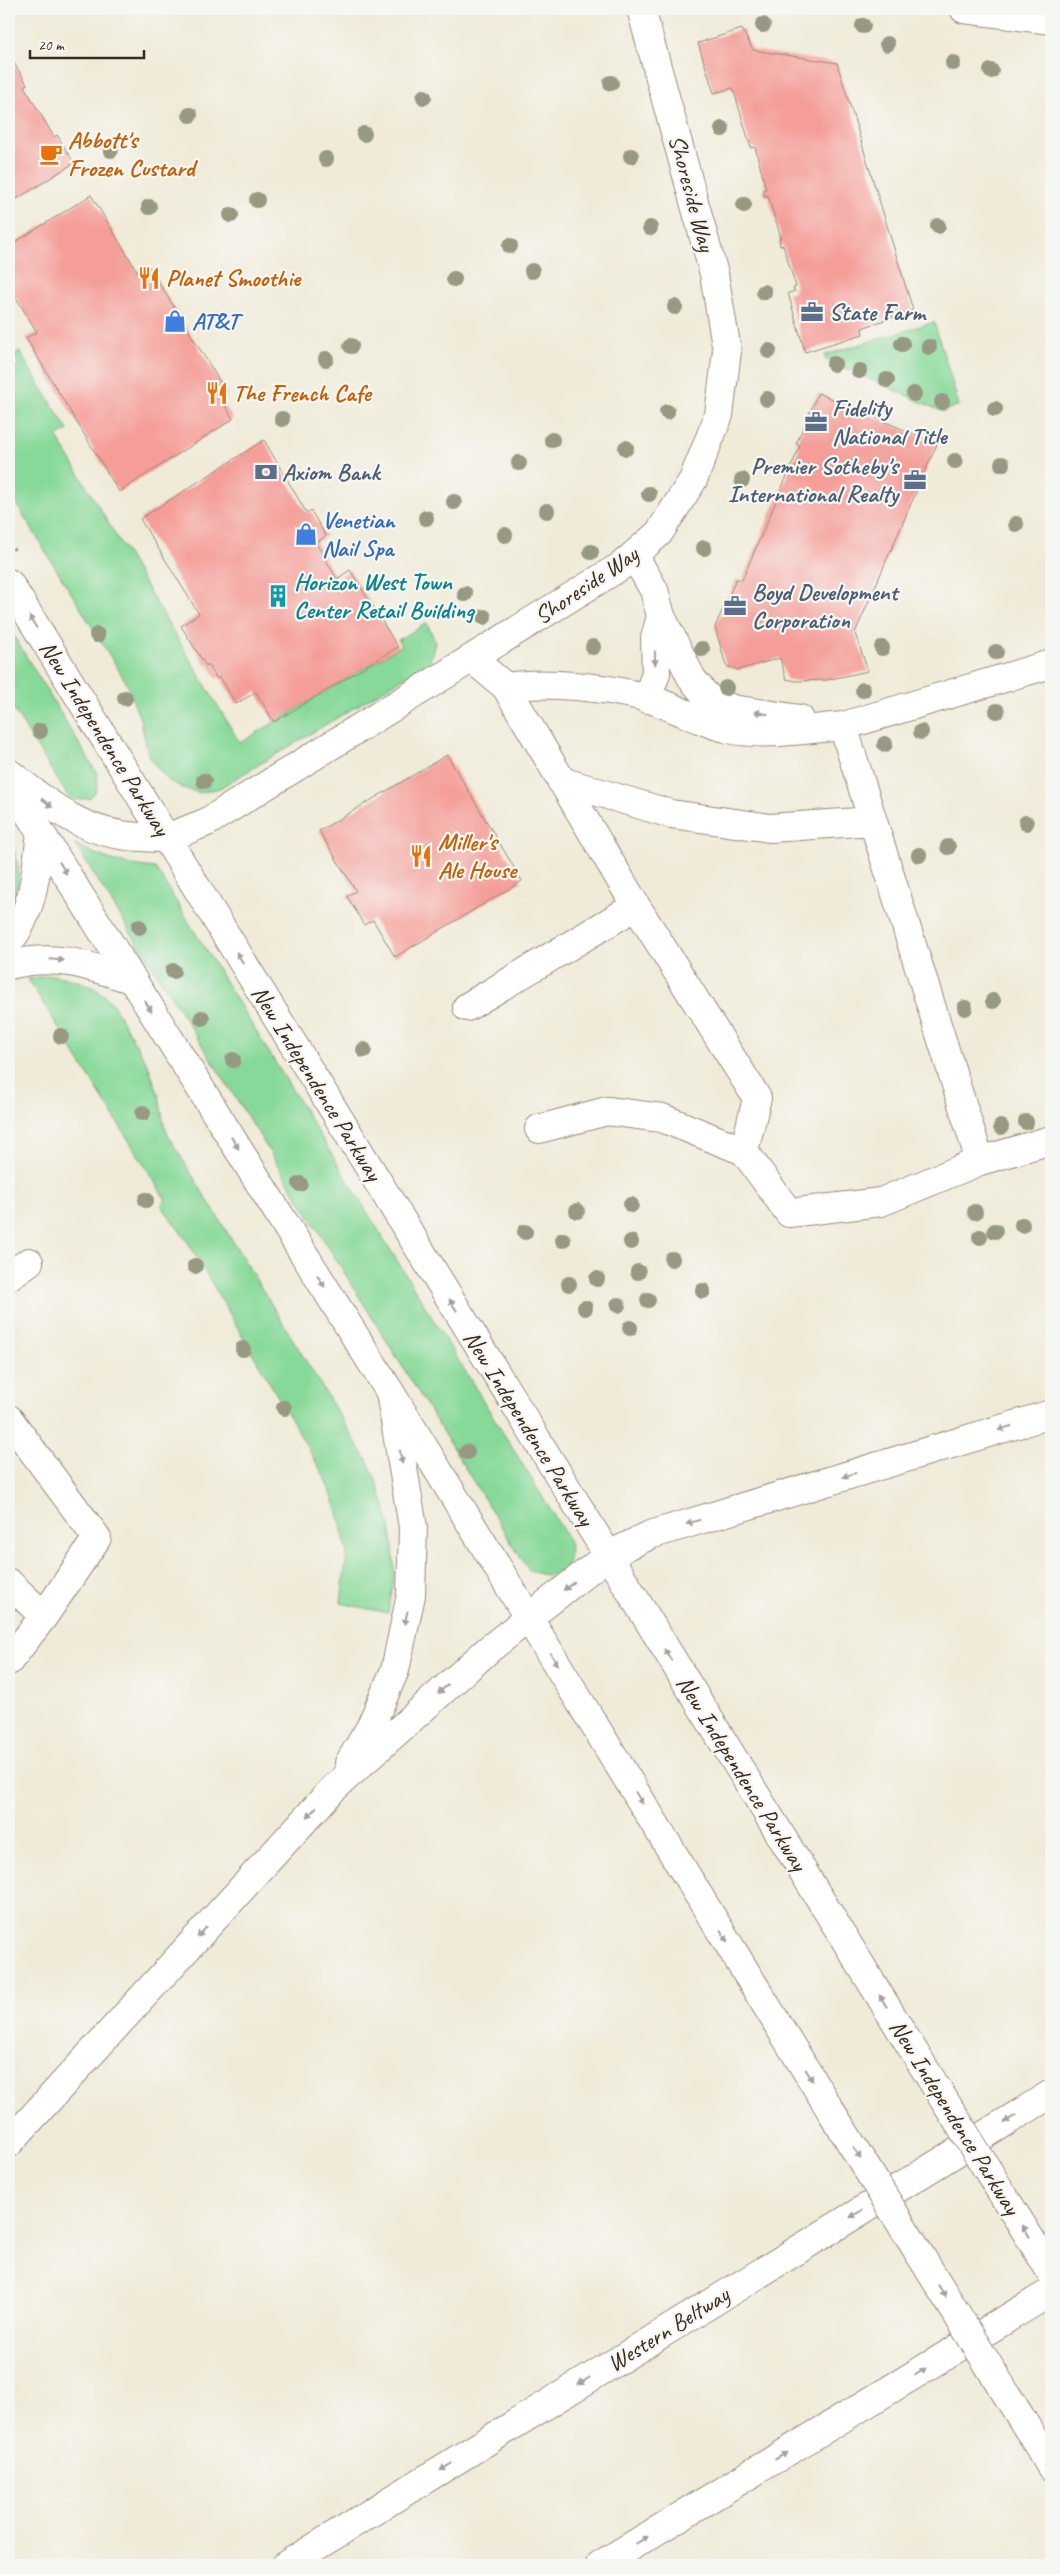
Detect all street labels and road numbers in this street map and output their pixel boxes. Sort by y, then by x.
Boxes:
street label: Shoreside Way [662,132,722,256]
street label: Shoreside Way [528,538,645,631]
street label: New Independence Parkway [33,635,178,843]
street label: New Independence Parkway [245,980,390,1188]
street label: New Independence Parkway [457,1325,602,1533]
street label: New Independence Parkway [670,1670,815,1878]
street label: New Independence Parkway [883,2014,1028,2222]
street label: Western Beltway [602,2279,736,2378]

